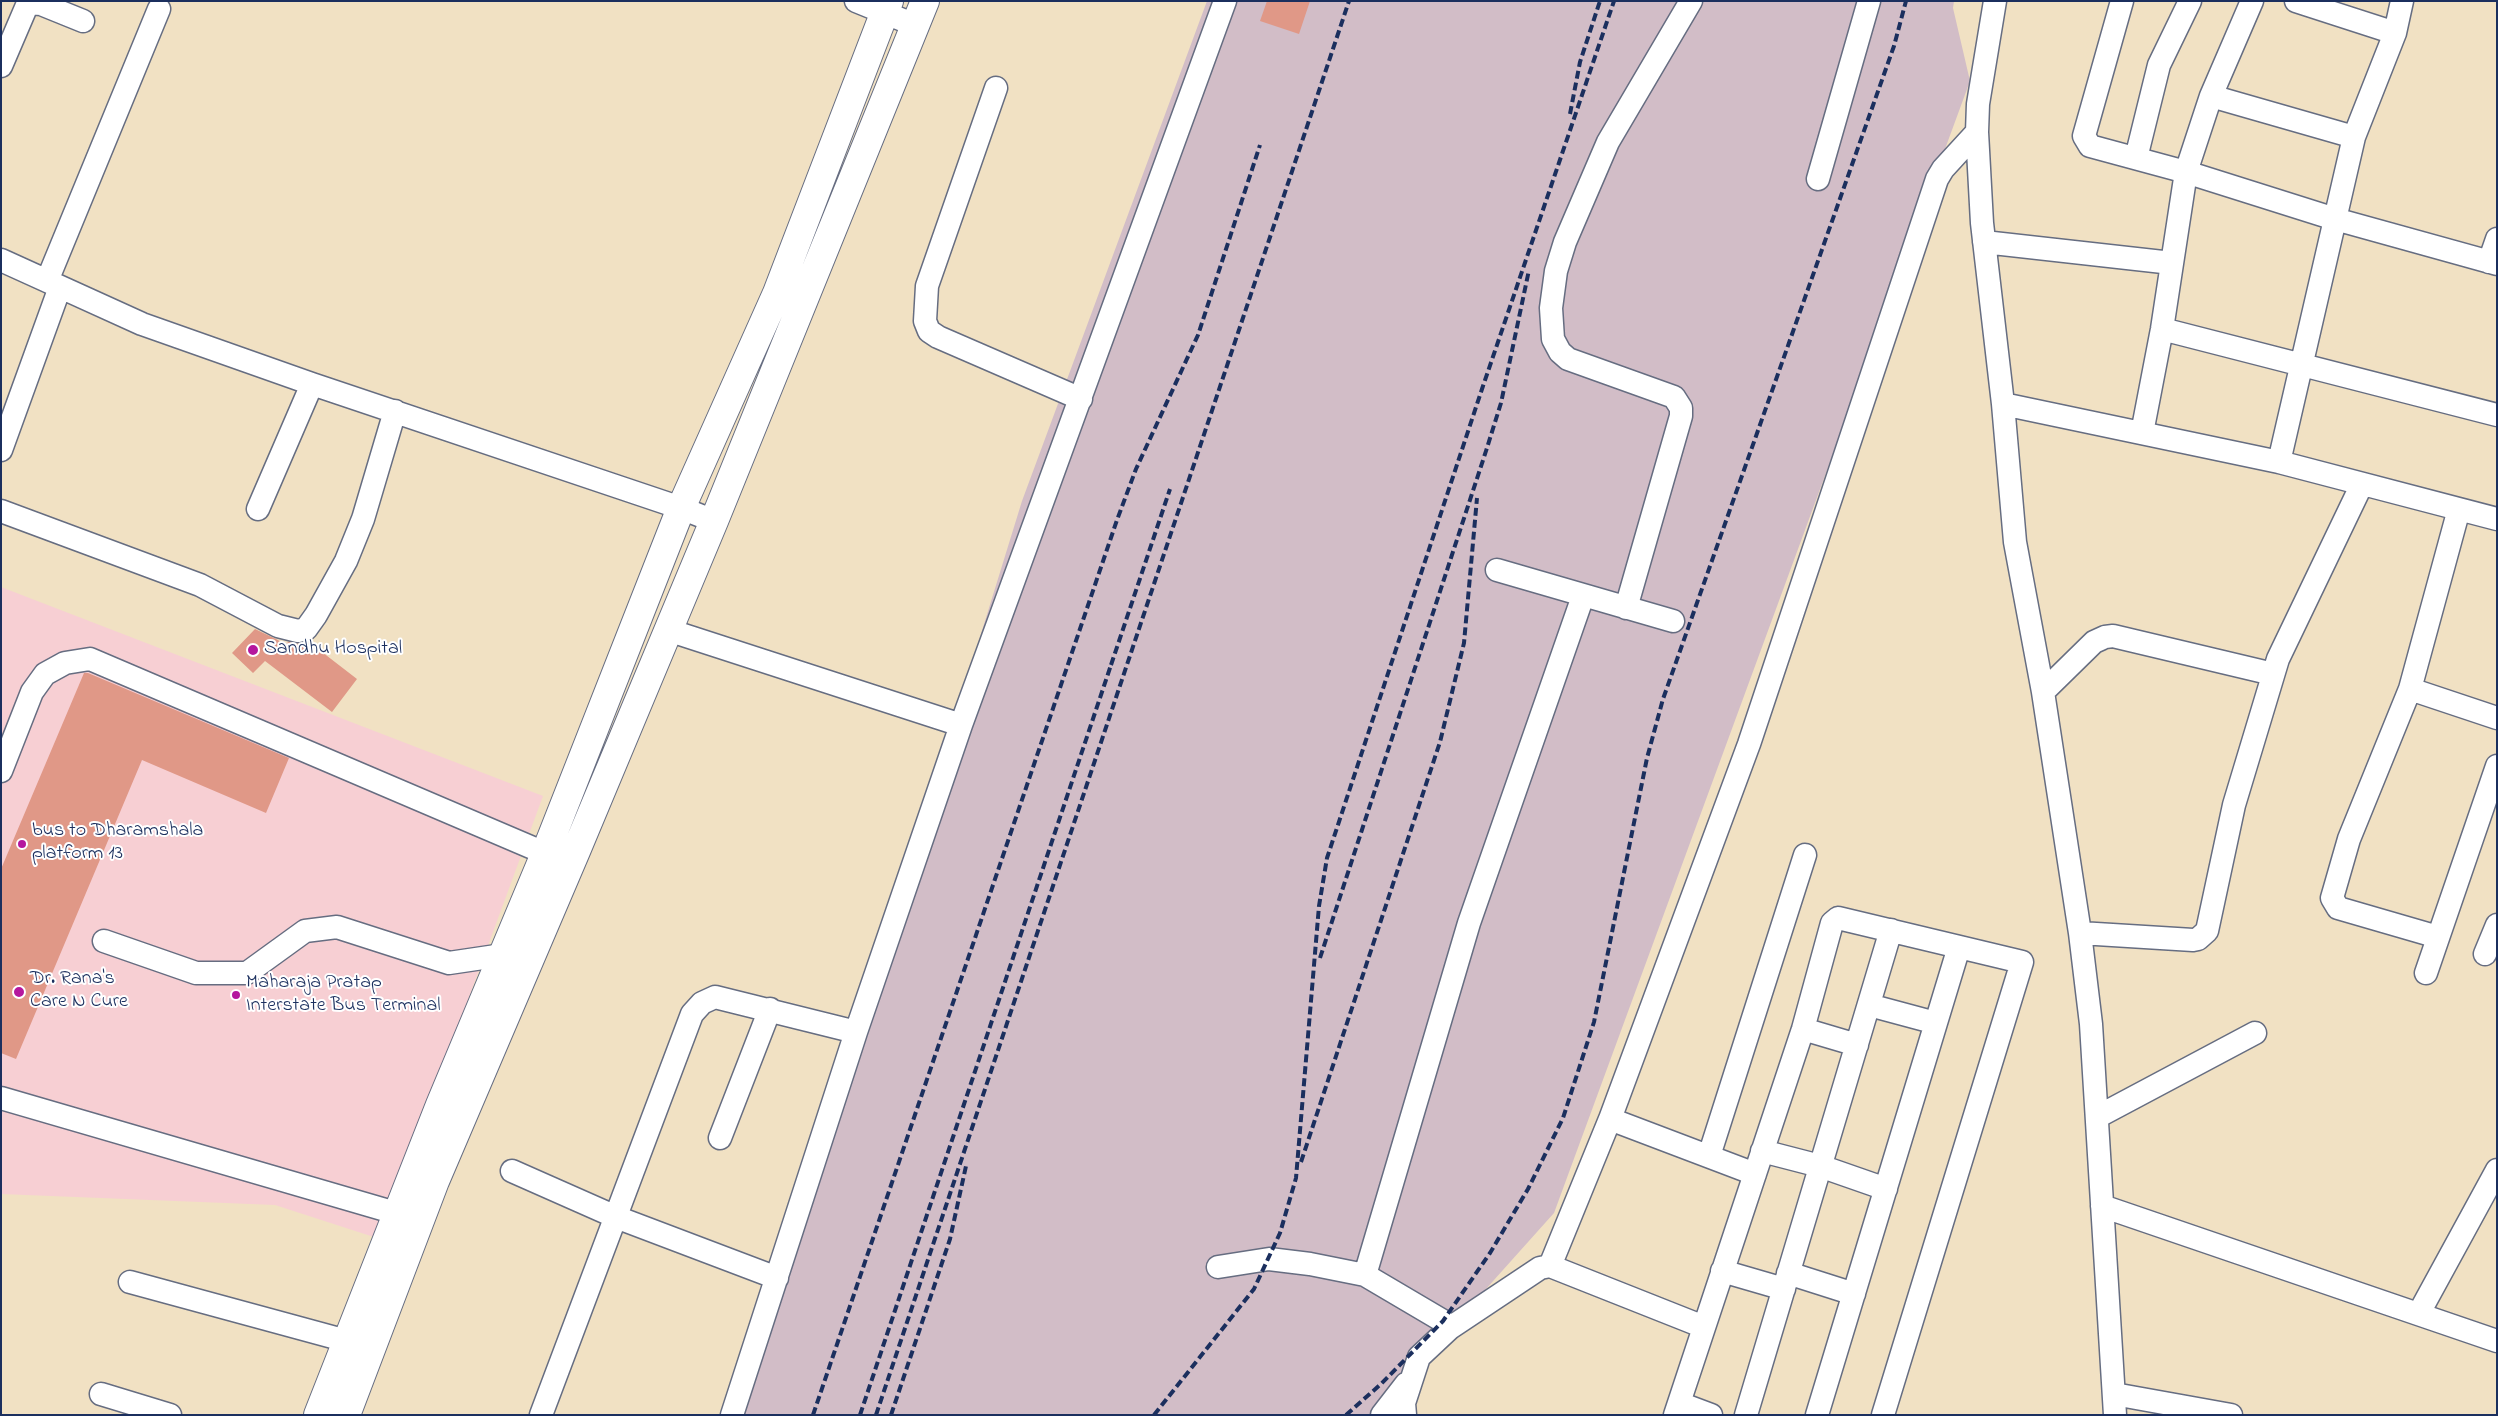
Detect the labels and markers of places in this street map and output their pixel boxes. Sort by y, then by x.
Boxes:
place label: Sandhu Hospital [264,638,402,662]
marker: Sandhu Hospital [246,643,260,657]
place label: bus to Dharamshala platform 13 [32,820,203,867]
marker: bus to Dharamshala platform 13 [16,838,28,850]
place label: Dr. Rana's Care N Cure [30,968,128,1015]
place label: Maharaja Pratap Interstate Bus Terminal [246,972,441,1019]
marker: Dr. Rana's Care N Cure [12,985,26,999]
marker: Maharaja Pratap Interstate Bus Terminal [230,989,242,1001]

